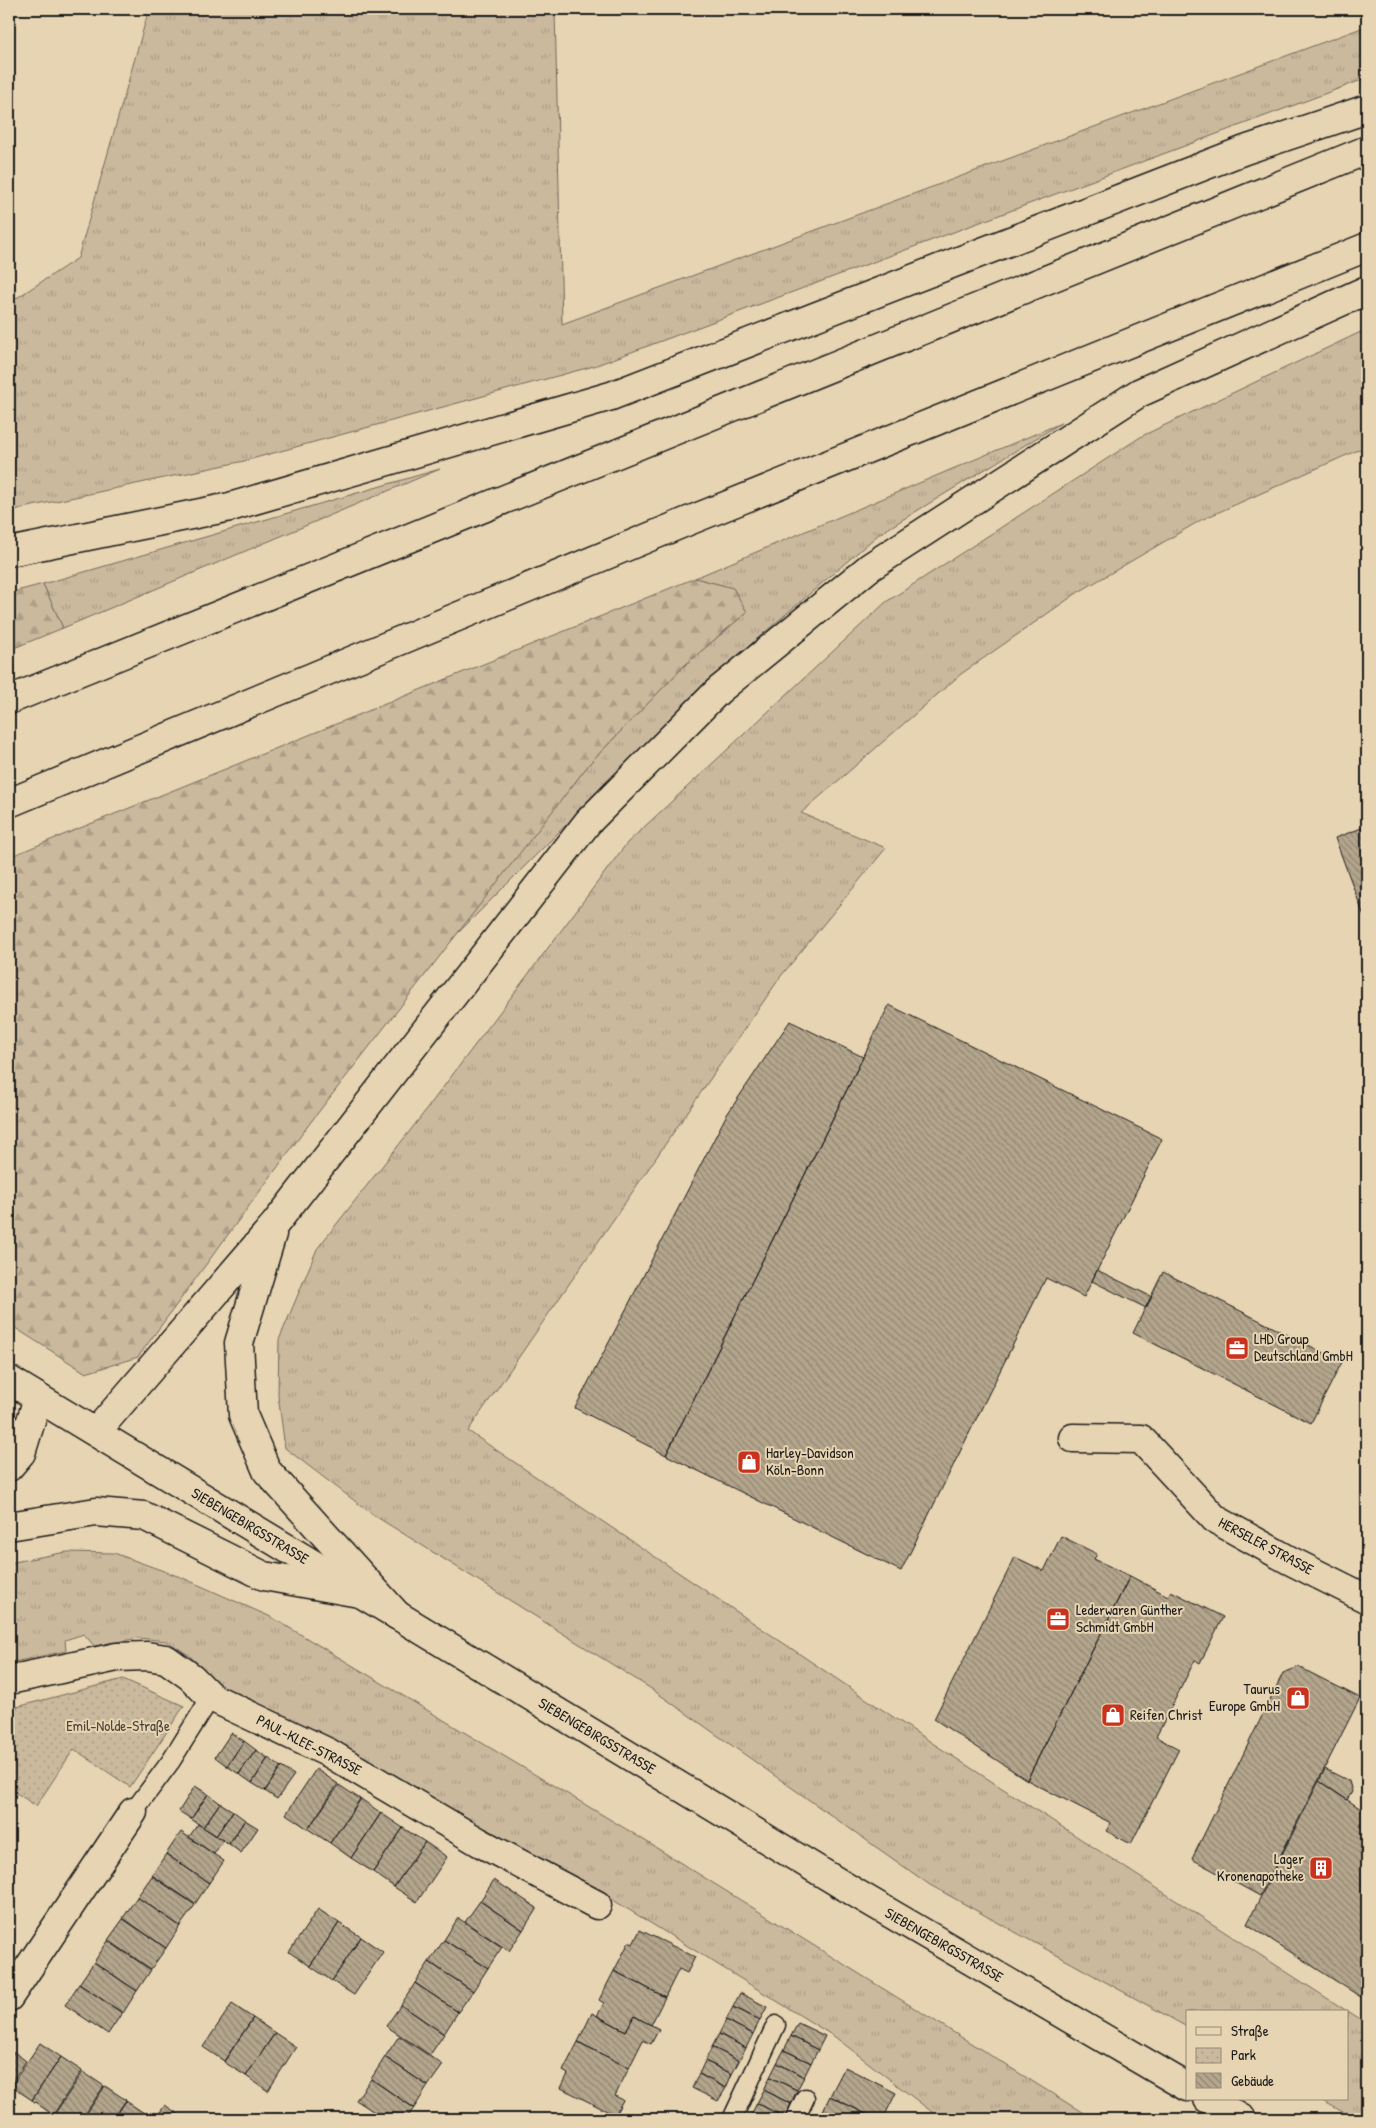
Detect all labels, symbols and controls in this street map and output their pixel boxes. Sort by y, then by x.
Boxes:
place label: LHD Group Deutschland GmbH [1254,1328,1353,1366]
office icon: LHD Group Deutschland GmbH [1224,1335,1250,1361]
place label: Harley-Davidson Köln-Bonn [766,1442,854,1480]
shop icon: Harley-Davidson Köln-Bonn [736,1449,762,1475]
street label: SIEBENGEBIRGSSTRASSE [188,1482,313,1569]
street label: HERSELER STRASSE [1215,1512,1318,1580]
place label: Lederwaren Günther Schmidt GmbH [1076,1599,1183,1637]
office icon: Lederwaren Günther Schmidt GmbH [1045,1606,1071,1632]
place label: Taurus Europe GmbH [1209,1678,1280,1716]
shop icon: Taurus Europe GmbH [1285,1685,1311,1711]
street label: SIEBENGEBIRGSSTRASSE [535,1692,660,1779]
shop icon: Reifen Christ [1100,1702,1126,1728]
place label: Reifen Christ [1130,1704,1203,1725]
street label: PAUL-KLEE-STRASSE [253,1709,366,1780]
park label: Emil-Nolde-Straße [66,1715,170,1736]
place label: Lager Kronenapotheke [1217,1848,1304,1886]
building icon: Lager Kronenapotheke [1308,1855,1334,1881]
street label: SIEBENGEBIRGSSTRASSE [881,1902,1008,1987]
legend [1186,2010,1348,2100]
text: Straße [1231,2020,1269,2041]
text: Park [1231,2044,1256,2065]
text: Gebäude [1231,2070,1274,2091]

